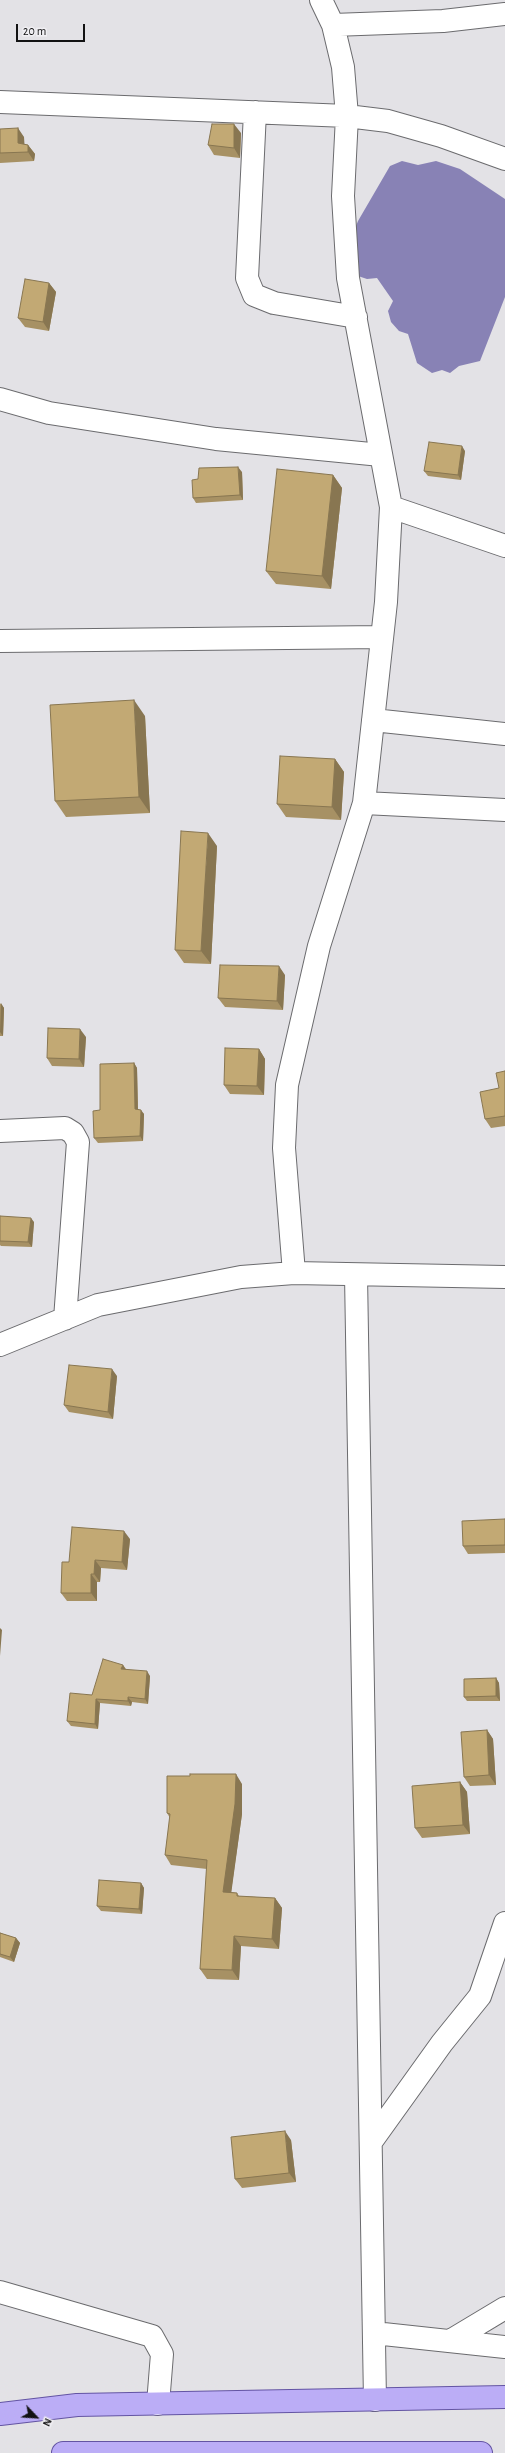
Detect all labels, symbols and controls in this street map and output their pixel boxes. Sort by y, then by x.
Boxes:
scale bar [18,16,87,42]
text: 20 m [23,25,46,37]
north arrow [16,2397,56,2437]
text: N [41,2416,54,2428]

